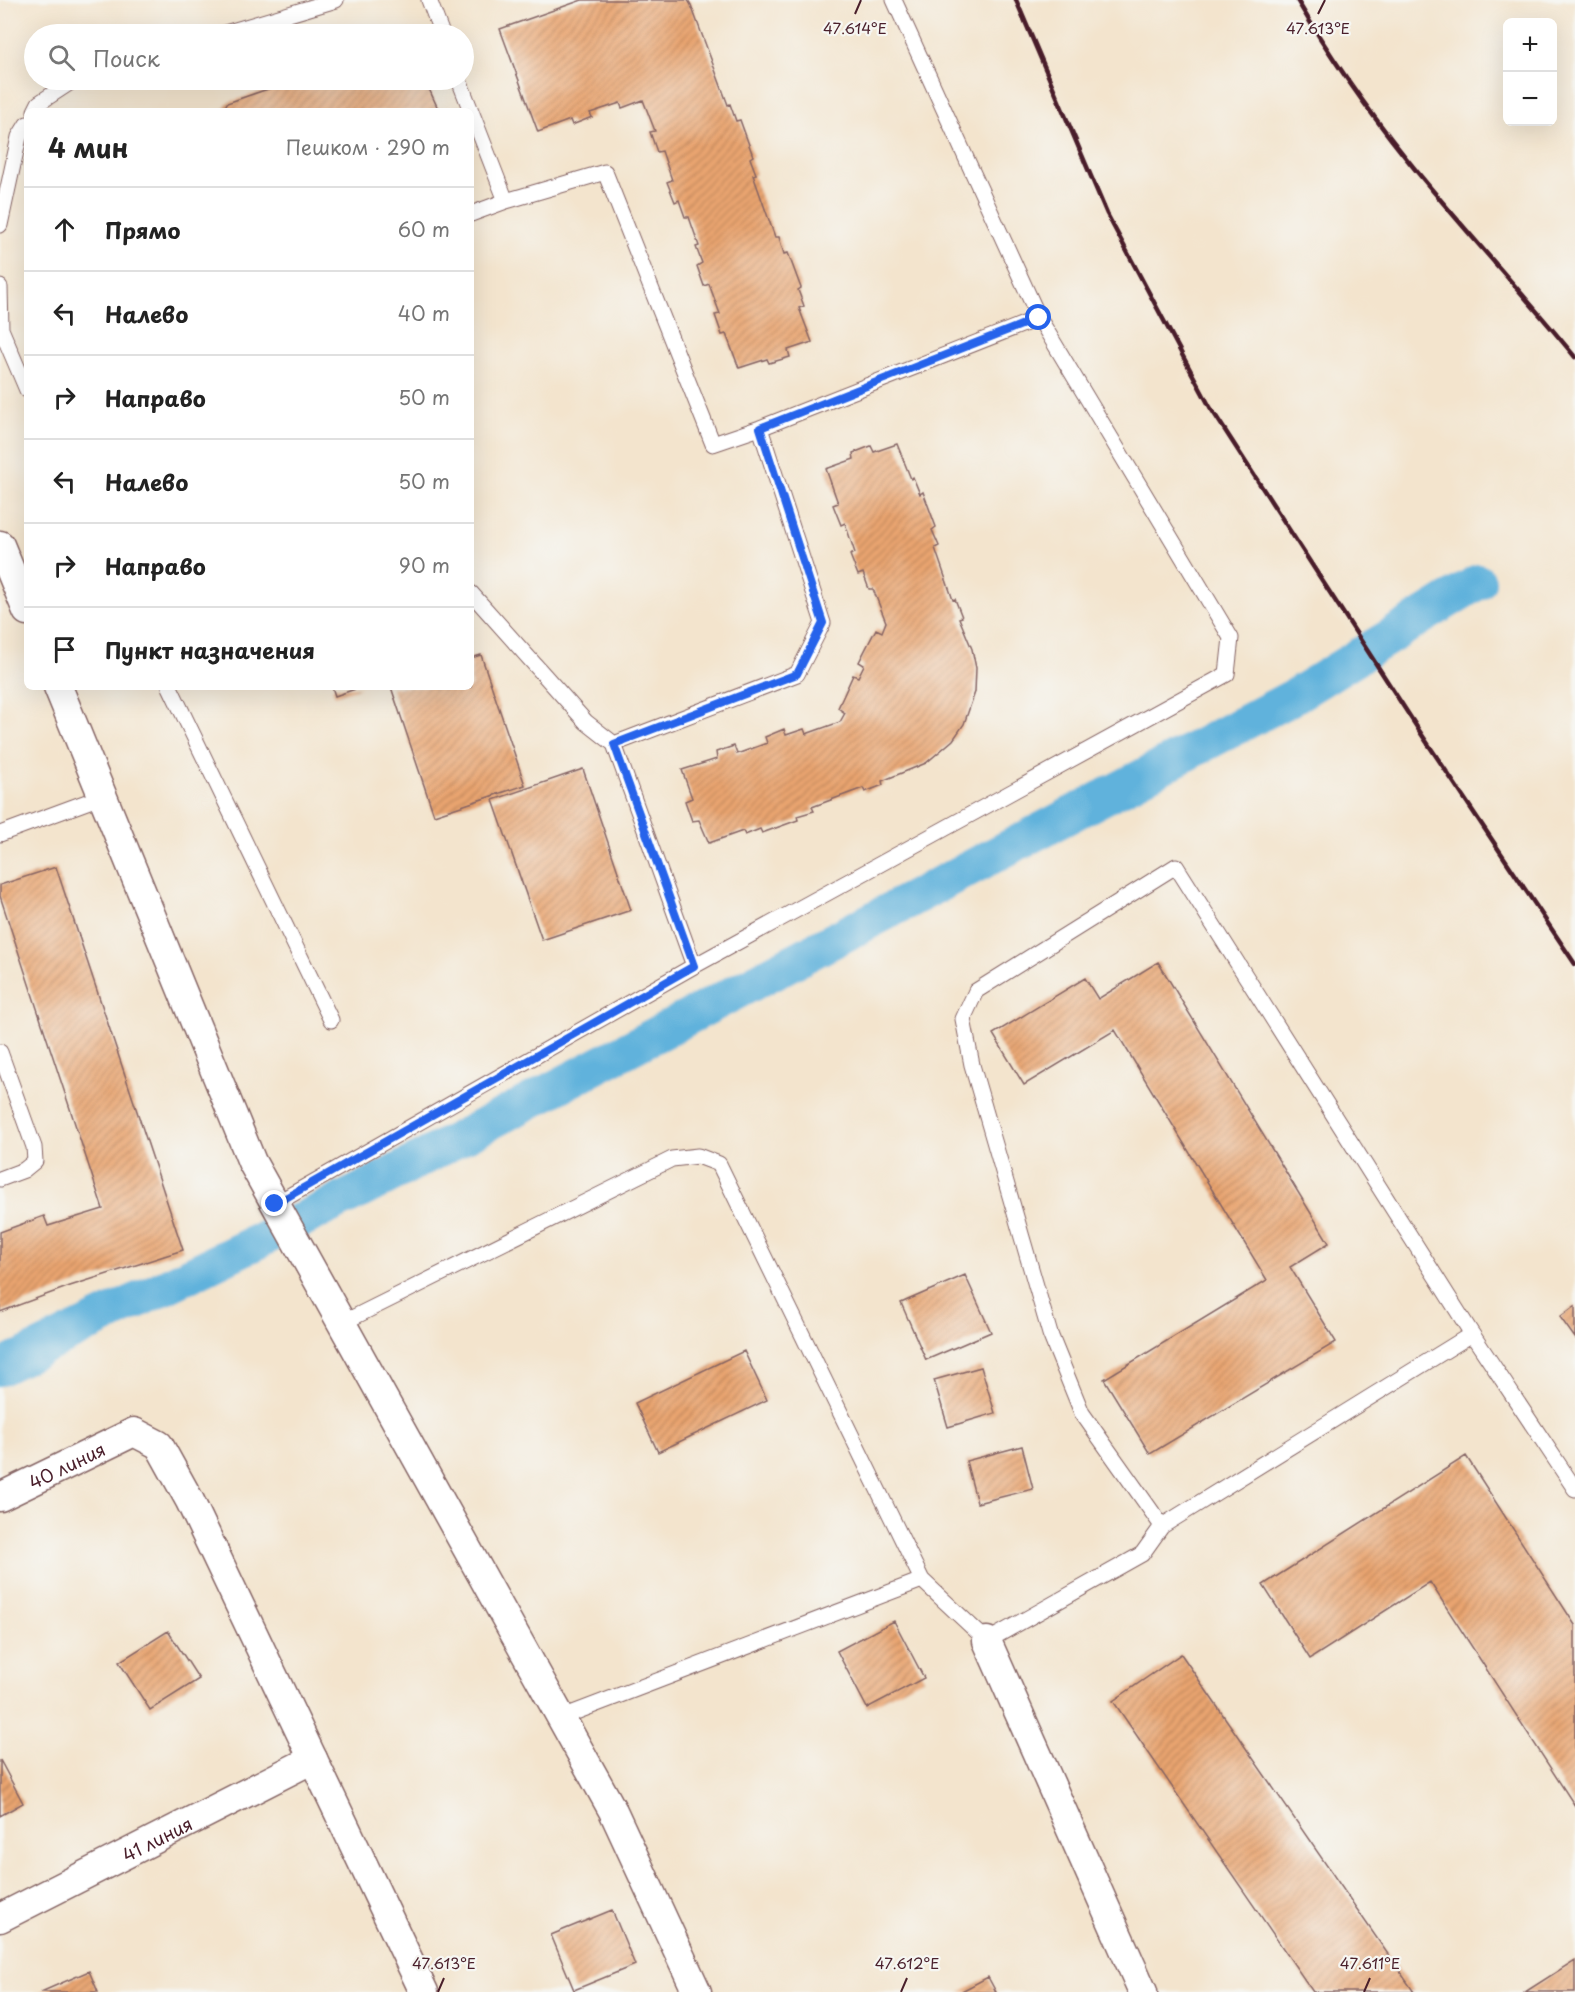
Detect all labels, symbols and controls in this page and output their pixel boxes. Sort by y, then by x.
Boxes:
text: 47.614°E [823,16,887,39]
text: 47.613°E [1286,16,1350,39]
map controls [1503,18,1557,126]
button: + [1503,18,1557,72]
search box [24,24,474,90]
icon: search [45,41,78,74]
text: Поиск [93,41,160,74]
button: − [1503,72,1557,126]
text: 4 мин [48,128,129,167]
text: Пешком · 290 m [286,132,450,162]
icon: ahead [48,213,81,246]
text: Прямо [105,213,180,246]
text: 60 m [398,214,450,244]
icon: left [48,297,81,330]
text: Налево [105,297,188,330]
text: 40 m [398,298,450,328]
route start [1025,304,1051,330]
icon: right [48,381,81,414]
text: Направо [105,381,206,414]
text: 50 m [398,382,450,412]
icon: left [48,465,81,498]
text: Налево [105,465,188,498]
text: 50 m [398,466,450,496]
icon: right [48,549,81,582]
text: Направо [105,549,206,582]
text: 90 m [399,550,450,580]
icon: arrive [48,633,81,666]
text: Пункт назначения [105,633,315,666]
route end [261,1190,287,1216]
street label: 40 линия [24,1435,109,1495]
street label: 41 линия [117,1809,197,1867]
text: 47.613°E [412,1951,476,1974]
text: 47.612°E [875,1951,939,1974]
text: 47.611°E [1340,1951,1400,1974]

